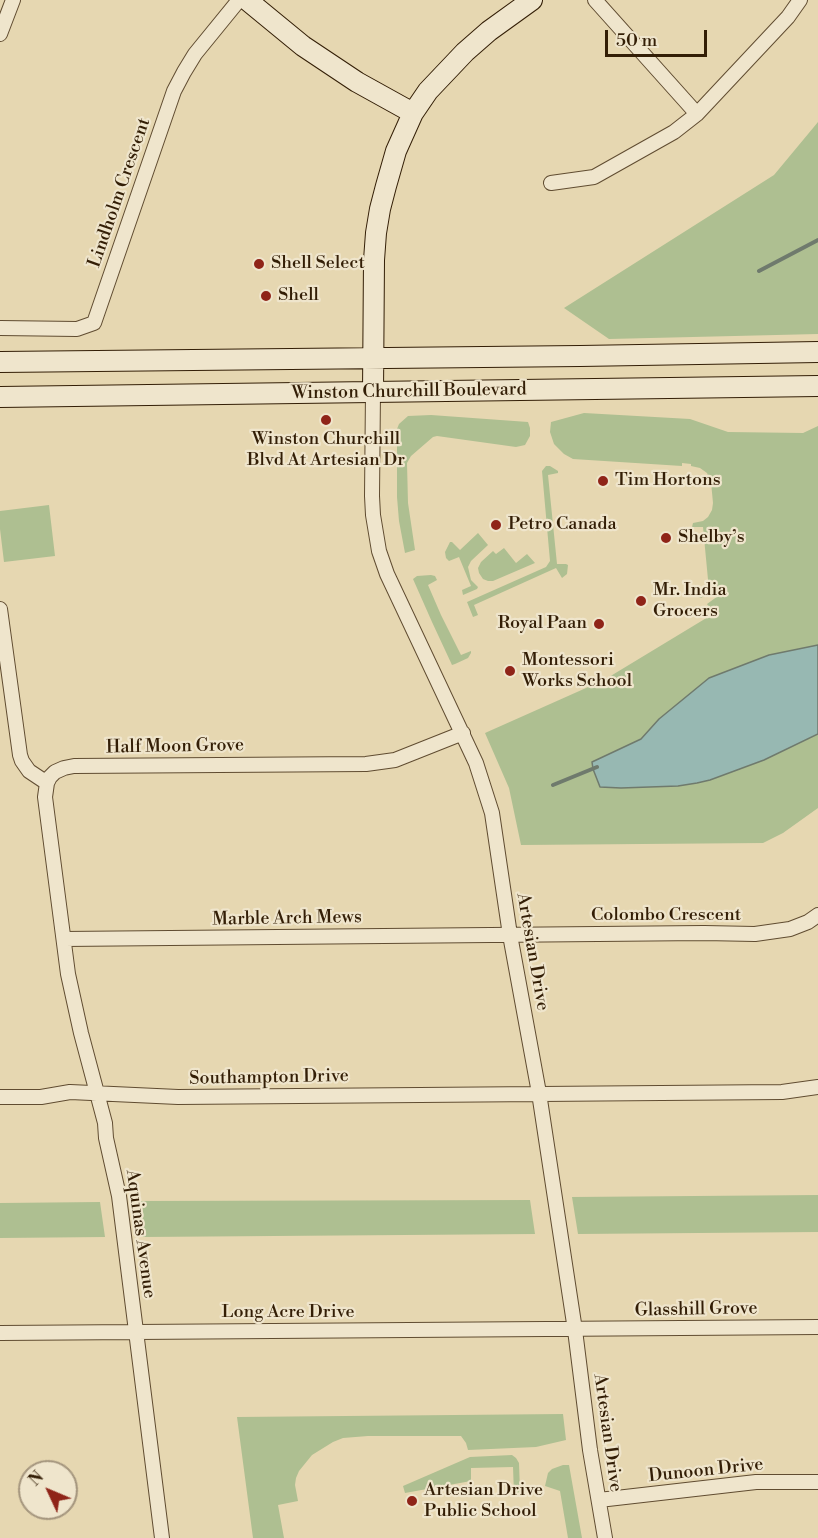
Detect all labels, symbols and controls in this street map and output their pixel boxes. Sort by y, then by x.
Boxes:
scale bar [608,18,710,56]
text: 50 m [616,29,657,52]
street label: Lindholm Crescent [84,115,156,271]
place label: Shell Select [271,253,365,275]
marker: Shell Select [252,257,266,271]
place label: Shell [278,285,319,307]
marker: Shell [259,289,273,303]
street label: Winston Churchill Boulevard [291,379,527,405]
marker: Winston Churchill Blvd At Artesian Dr [319,413,333,427]
place label: Winston Churchill Blvd At Artesian Dr [247,429,405,472]
place label: Tim Hortons [615,470,721,492]
marker: Tim Hortons [596,474,610,488]
place label: Petro Canada [508,514,617,536]
marker: Petro Canada [489,518,503,532]
place label: Shelby’s [678,527,745,549]
marker: Shelby’s [659,531,673,545]
place label: Mr. India Grocers [653,580,727,622]
marker: Mr. India Grocers [634,594,648,608]
place label: Royal Paan [498,613,587,635]
marker: Royal Paan [592,617,606,631]
place label: Montessori Works School [522,650,632,692]
marker: Montessori Works School [503,664,517,678]
street label: Half Moon Grove [106,735,244,759]
street label: Artesian Drive [511,891,553,1013]
street label: Colombo Crescent [591,905,741,927]
street label: Marble Arch Mews [212,907,362,931]
street label: Southampton Drive [189,1066,349,1090]
street label: Aquinas Avenue [120,1168,160,1300]
street label: Glasshill Grove [634,1298,758,1322]
street label: Long Acre Drive [222,1302,354,1324]
street label: Artesian Drive [588,1373,626,1493]
street label: Dunoon Drive [647,1454,765,1488]
north arrow [18,1460,78,1520]
text: N [25,1467,48,1490]
place label: Artesian Drive Public School [424,1480,543,1522]
marker: Artesian Drive Public School [405,1494,419,1508]

